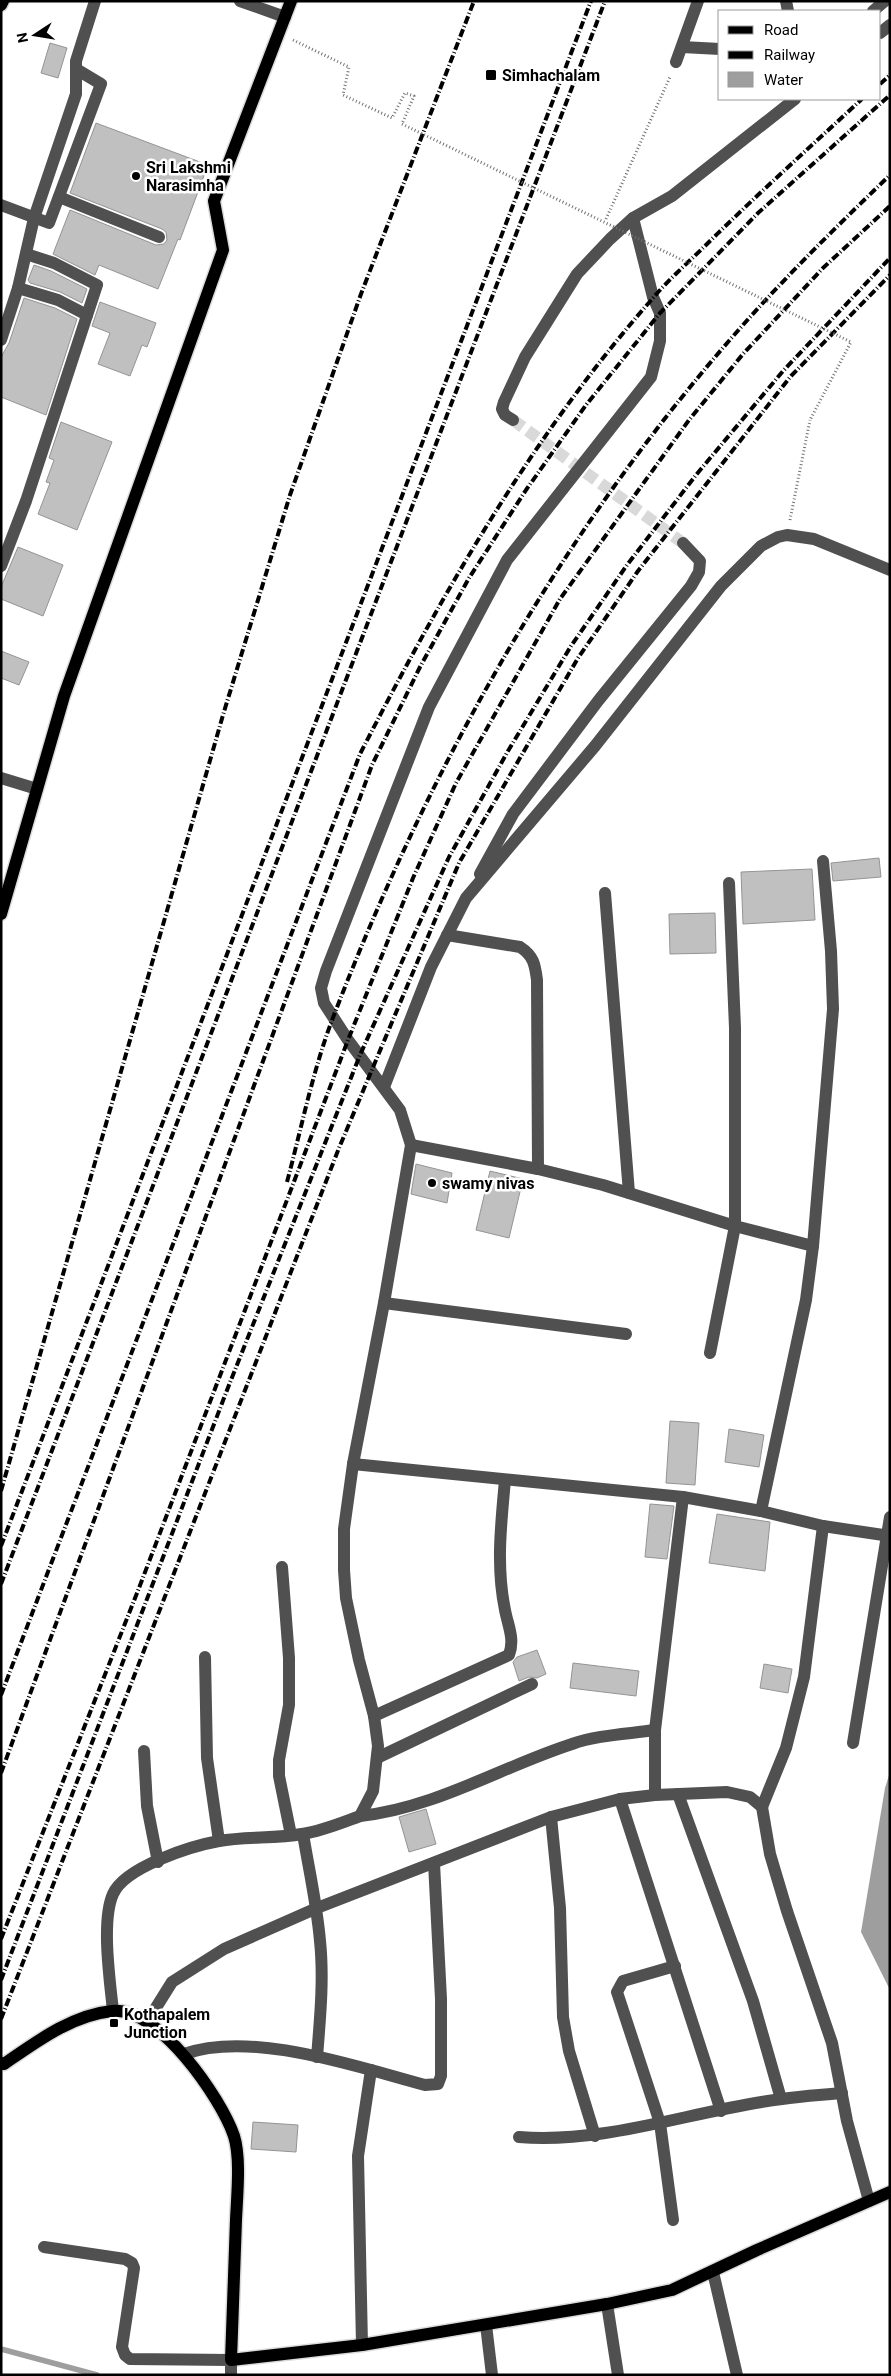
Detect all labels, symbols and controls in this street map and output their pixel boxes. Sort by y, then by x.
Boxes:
north arrow [10,10,60,60]
legend [718,10,881,100]
text: Road [764,21,798,39]
text: N [13,31,31,44]
text: Railway [764,46,815,64]
place label: Simhachalam [502,66,600,85]
marker: Simhachalam [484,68,498,82]
text: Water [764,71,803,89]
place label: Sri Lakshmi Narasimha [146,158,231,195]
marker: Sri Lakshmi Narasimha [130,170,142,182]
place label: swamy nivas [442,1174,534,1193]
marker: swamy nivas [426,1177,438,1189]
place label: Kothapalem Junction [124,2005,210,2042]
marker: Kothapalem Junction [108,2017,120,2029]

